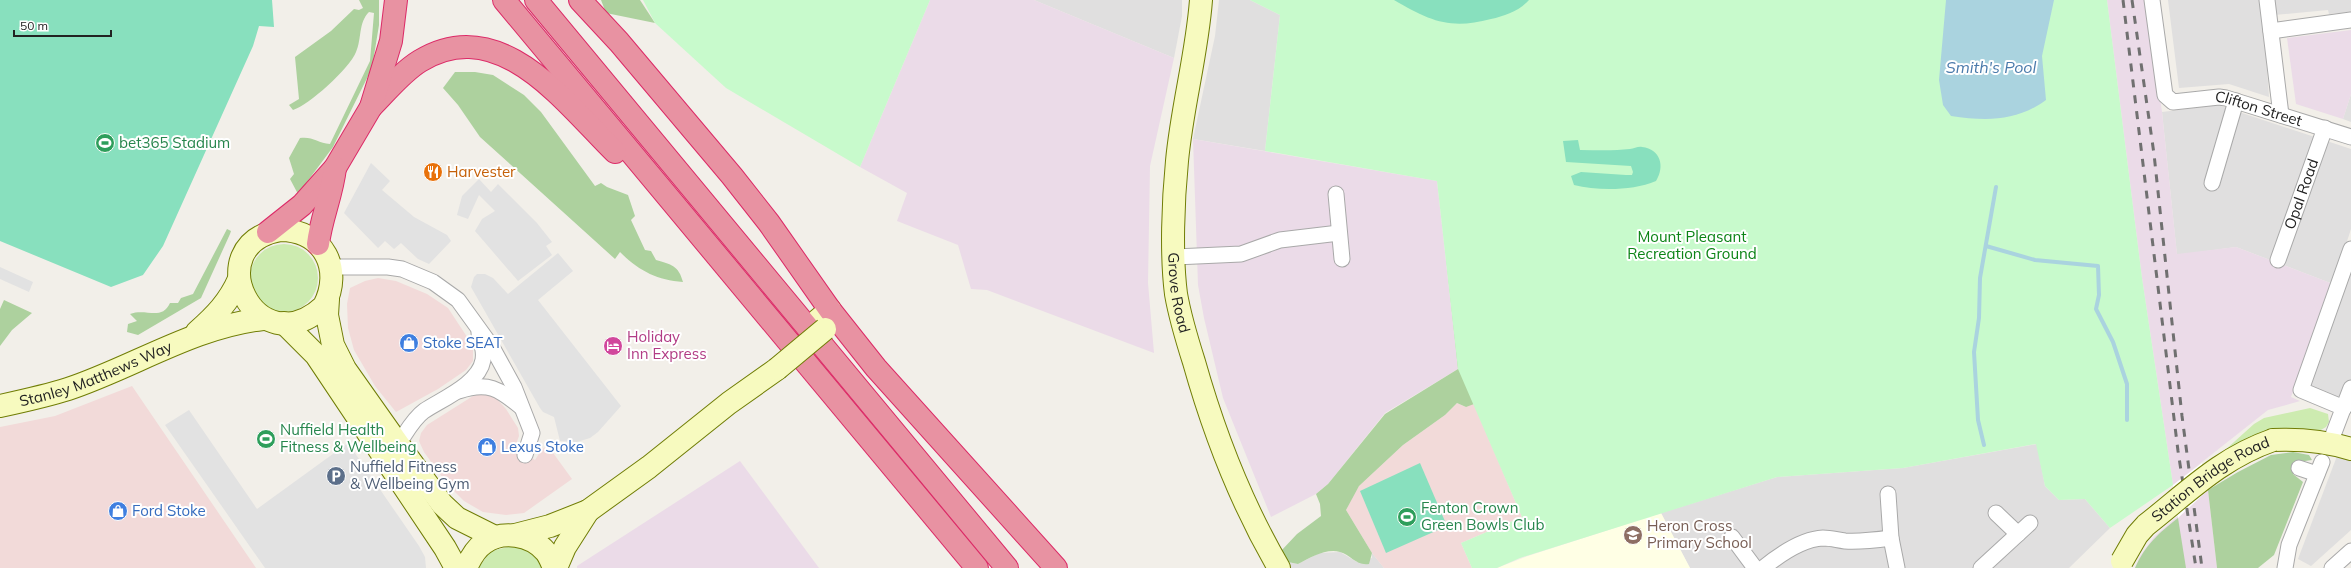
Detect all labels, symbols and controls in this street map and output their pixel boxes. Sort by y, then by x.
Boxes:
scale bar [14,12,111,38]
text: 50 m [20,18,48,33]
water label: Smith's Pool [1946,57,2036,77]
street label: Clifton Street [2214,87,2305,130]
sports icon: bet365 Stadium [94,132,116,154]
place label: bet365 Stadium [119,133,230,152]
street label: Opal Road [2280,156,2322,232]
restaurant icon: Harvester [422,161,444,183]
place label: Harvester [447,162,516,181]
park label: Mount Pleasant Recreation Ground [1627,227,1757,263]
street label: Grove Road [1164,252,1195,335]
place label: Holiday Inn Express [627,327,707,363]
shop icon: Stoke SEAT [398,332,420,354]
place label: Stoke SEAT [423,333,503,352]
hotel icon: Holiday Inn Express [602,335,624,357]
street label: Stanley Matthews Way [17,336,175,410]
place label: Nuffield Health Fitness & Wellbeing [280,420,417,456]
sports icon: Nuffield Health Fitness & Wellbeing [255,428,277,450]
street label: Station Bridge Road [2147,432,2272,526]
shop icon: Lexus Stoke [476,436,498,458]
place label: Lexus Stoke [501,437,584,456]
place label: Nuffield Fitness & Wellbeing Gym [350,457,470,493]
parking icon: Nuffield Fitness & Wellbeing Gym [325,465,347,487]
place label: Fenton Crown Green Bowls Club [1421,498,1544,534]
shop icon: Ford Stoke [107,500,129,522]
place label: Ford Stoke [132,501,206,520]
sports icon: Fenton Crown Green Bowls Club [1396,506,1418,528]
place label: Heron Cross Primary School [1647,516,1752,552]
school or university icon: Heron Cross Primary School [1622,524,1644,546]

